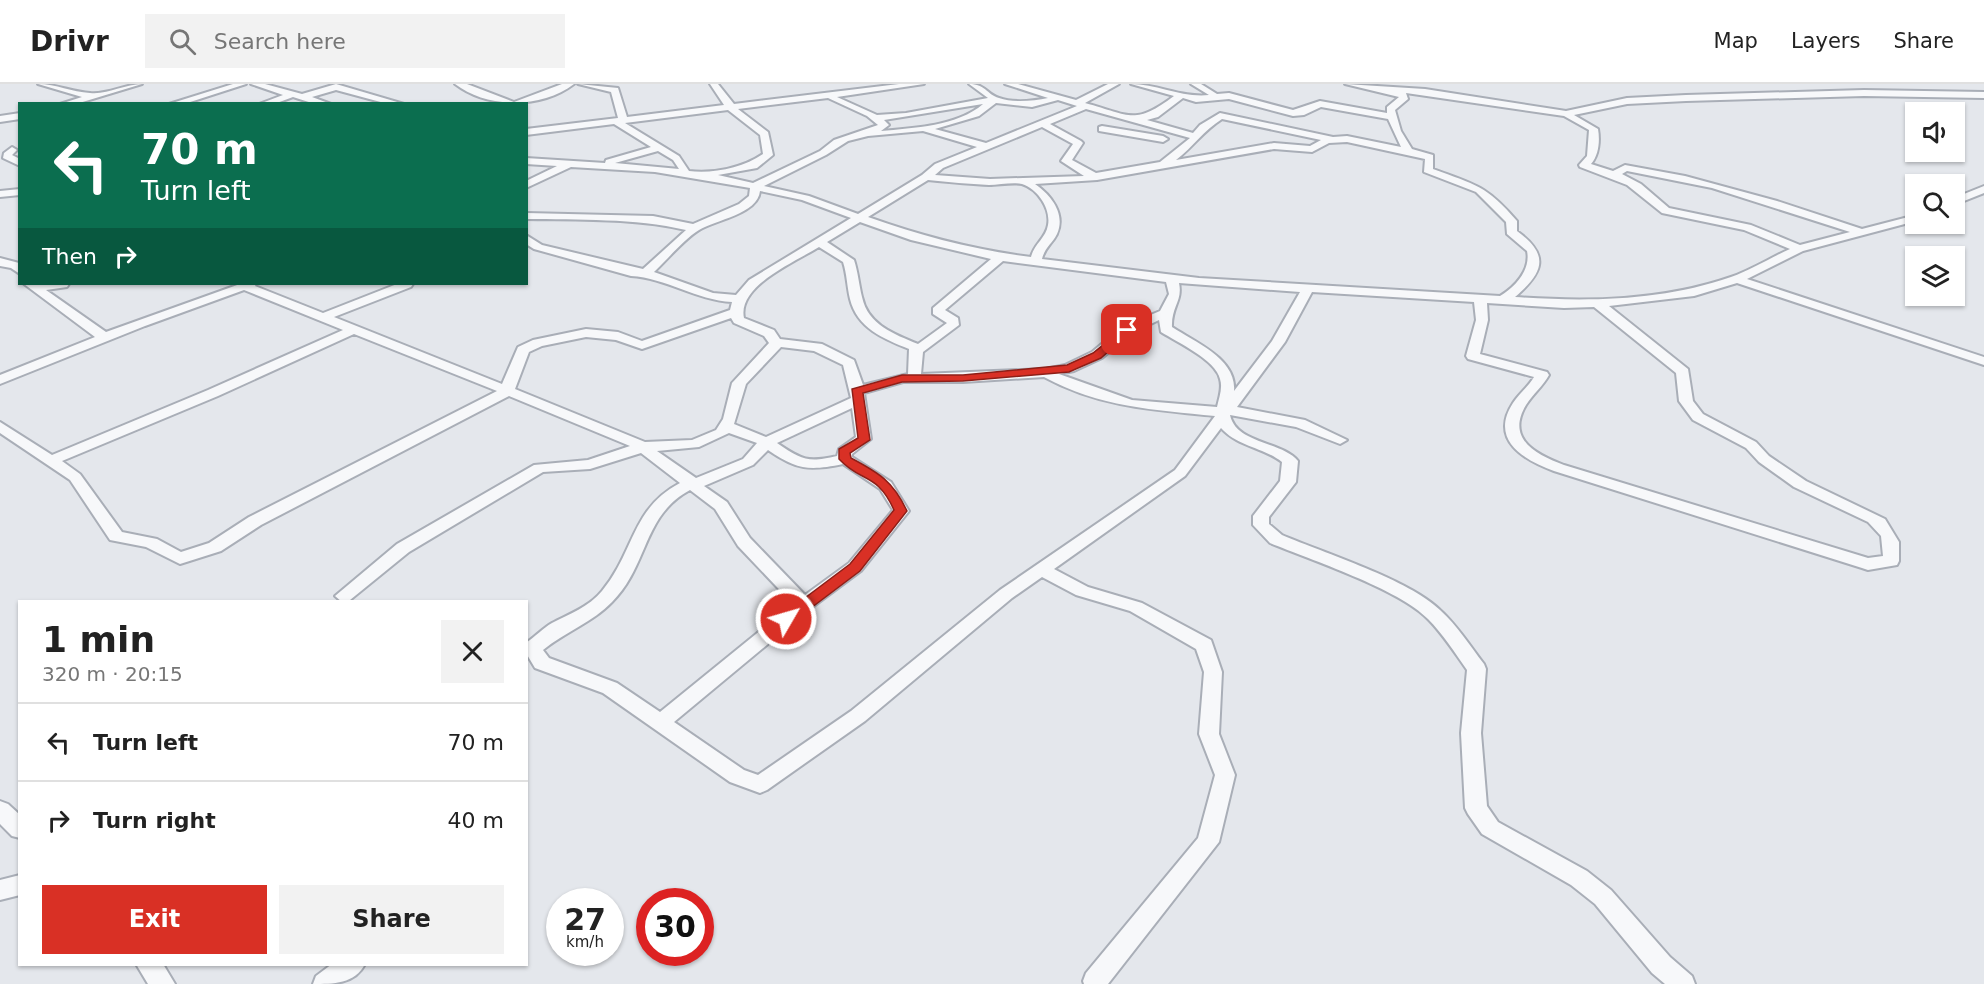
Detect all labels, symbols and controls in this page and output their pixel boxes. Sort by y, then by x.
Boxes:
search box [145,14,565,68]
text: Drivr [30,25,109,58]
icon: search [166,25,199,58]
text: Search here [214,29,346,54]
text: Map [1714,29,1758,53]
text: Layers [1791,29,1860,53]
text: Share [1893,29,1954,53]
map controls [1905,102,1965,306]
button: sound [1905,102,1965,162]
text: 70 m [141,125,258,174]
icon: left [42,126,120,204]
button: search [1905,174,1965,234]
text: Turn left [141,175,251,206]
icon: right [109,240,142,273]
text: Then [42,244,97,269]
button: layers [1905,246,1965,306]
pin [1101,304,1152,355]
icon: arrive [1110,313,1143,346]
position arrow [754,587,818,651]
text: 1 min [42,619,155,660]
button: close [441,620,504,683]
text: 320 m · 20:15 [42,662,183,686]
icon: left [42,726,75,759]
text: Turn left [93,730,198,755]
text: 70 m [448,730,504,755]
icon: right [42,804,75,837]
text: Turn right [93,808,216,833]
text: 40 m [448,808,504,833]
button: Exit [42,885,267,954]
button: Share [279,885,504,954]
speed limit sign: 30 [636,888,714,966]
text: 27 [564,902,606,937]
text: km/h [566,933,604,951]

